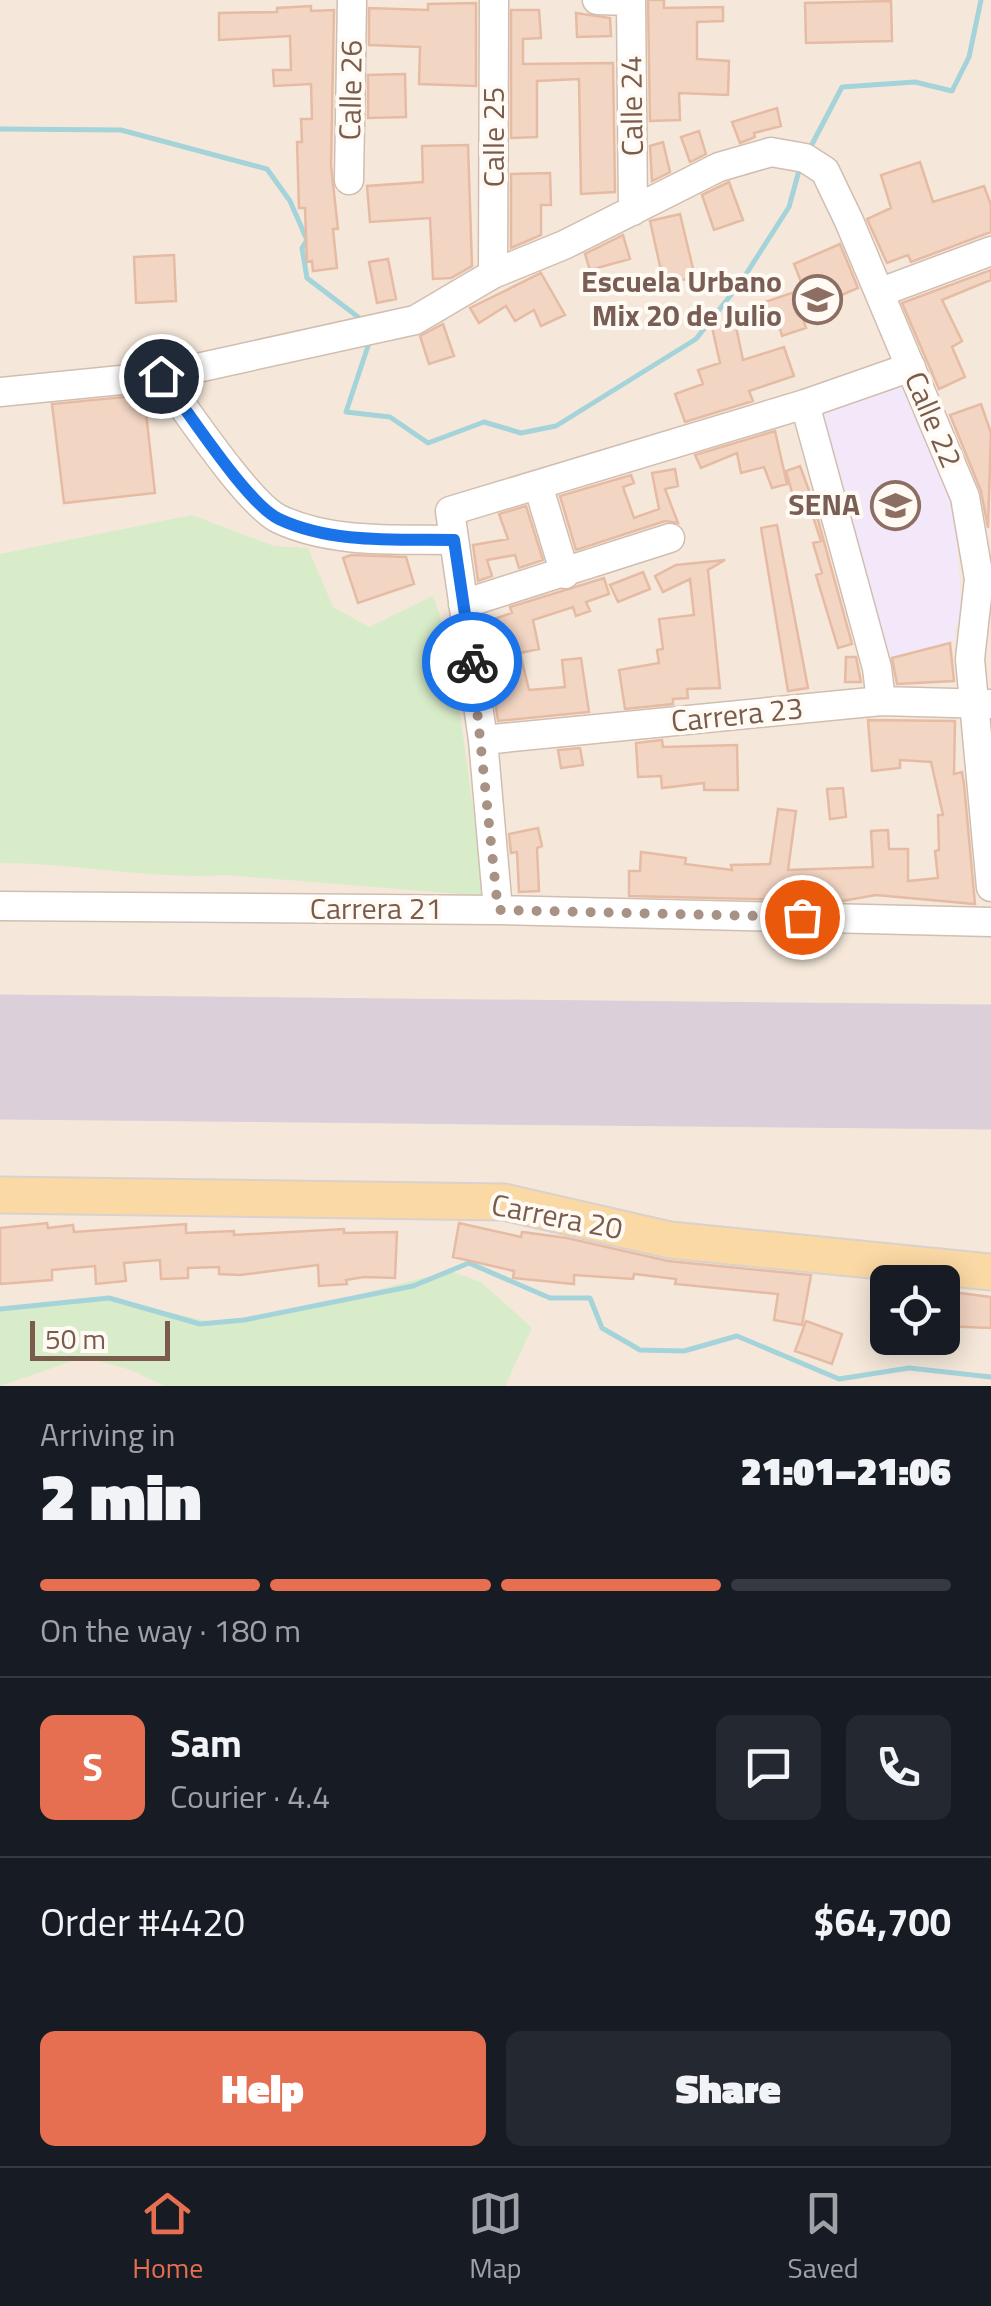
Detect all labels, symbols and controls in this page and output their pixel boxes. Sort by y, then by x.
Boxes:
street label: Calle 26 [326,39,374,141]
street label: Calle 24 [607,55,655,157]
street label: Calle 25 [470,87,516,187]
place label: Escuela Urbano Mix 20 de Julio [581,258,782,338]
school or university icon: Escuela Urbano Mix 20 de Julio [791,273,843,325]
pin [119,334,204,419]
icon: home [134,349,189,404]
street label: Calle 22 [893,364,975,475]
school or university icon: SENA [869,479,921,531]
place label: SENA [788,481,860,527]
courier [422,612,522,712]
icon: bike [445,635,500,690]
street label: Carrera 23 [669,684,805,744]
pin [760,875,845,960]
street label: Carrera 21 [310,885,442,931]
icon: bag [775,890,830,945]
street label: Carrera 20 [488,1181,627,1251]
map controls [870,1265,960,1355]
button: locate [870,1265,960,1355]
scale bar [30,1316,170,1360]
text: 50 m [45,1317,106,1360]
text: Arriving in [40,1410,176,1458]
text: 21:01–21:06 [741,1442,951,1500]
text: 2 min [40,1446,201,1545]
text: On the way · 180 m [40,1606,301,1654]
text: Sam [170,1714,242,1772]
button: chat [716,1715,821,1820]
button: phone [846,1715,951,1820]
text: S [82,1738,103,1796]
text: Courier · 4.4 [170,1772,330,1820]
text: Order #4420 [40,1893,245,1951]
text: $64,700 [813,1893,951,1951]
button: Help [40,2031,486,2146]
button: Share [506,2031,951,2146]
tab: Home [132,2186,203,2289]
tab: Map [468,2186,523,2289]
tab: Saved [787,2186,859,2289]

